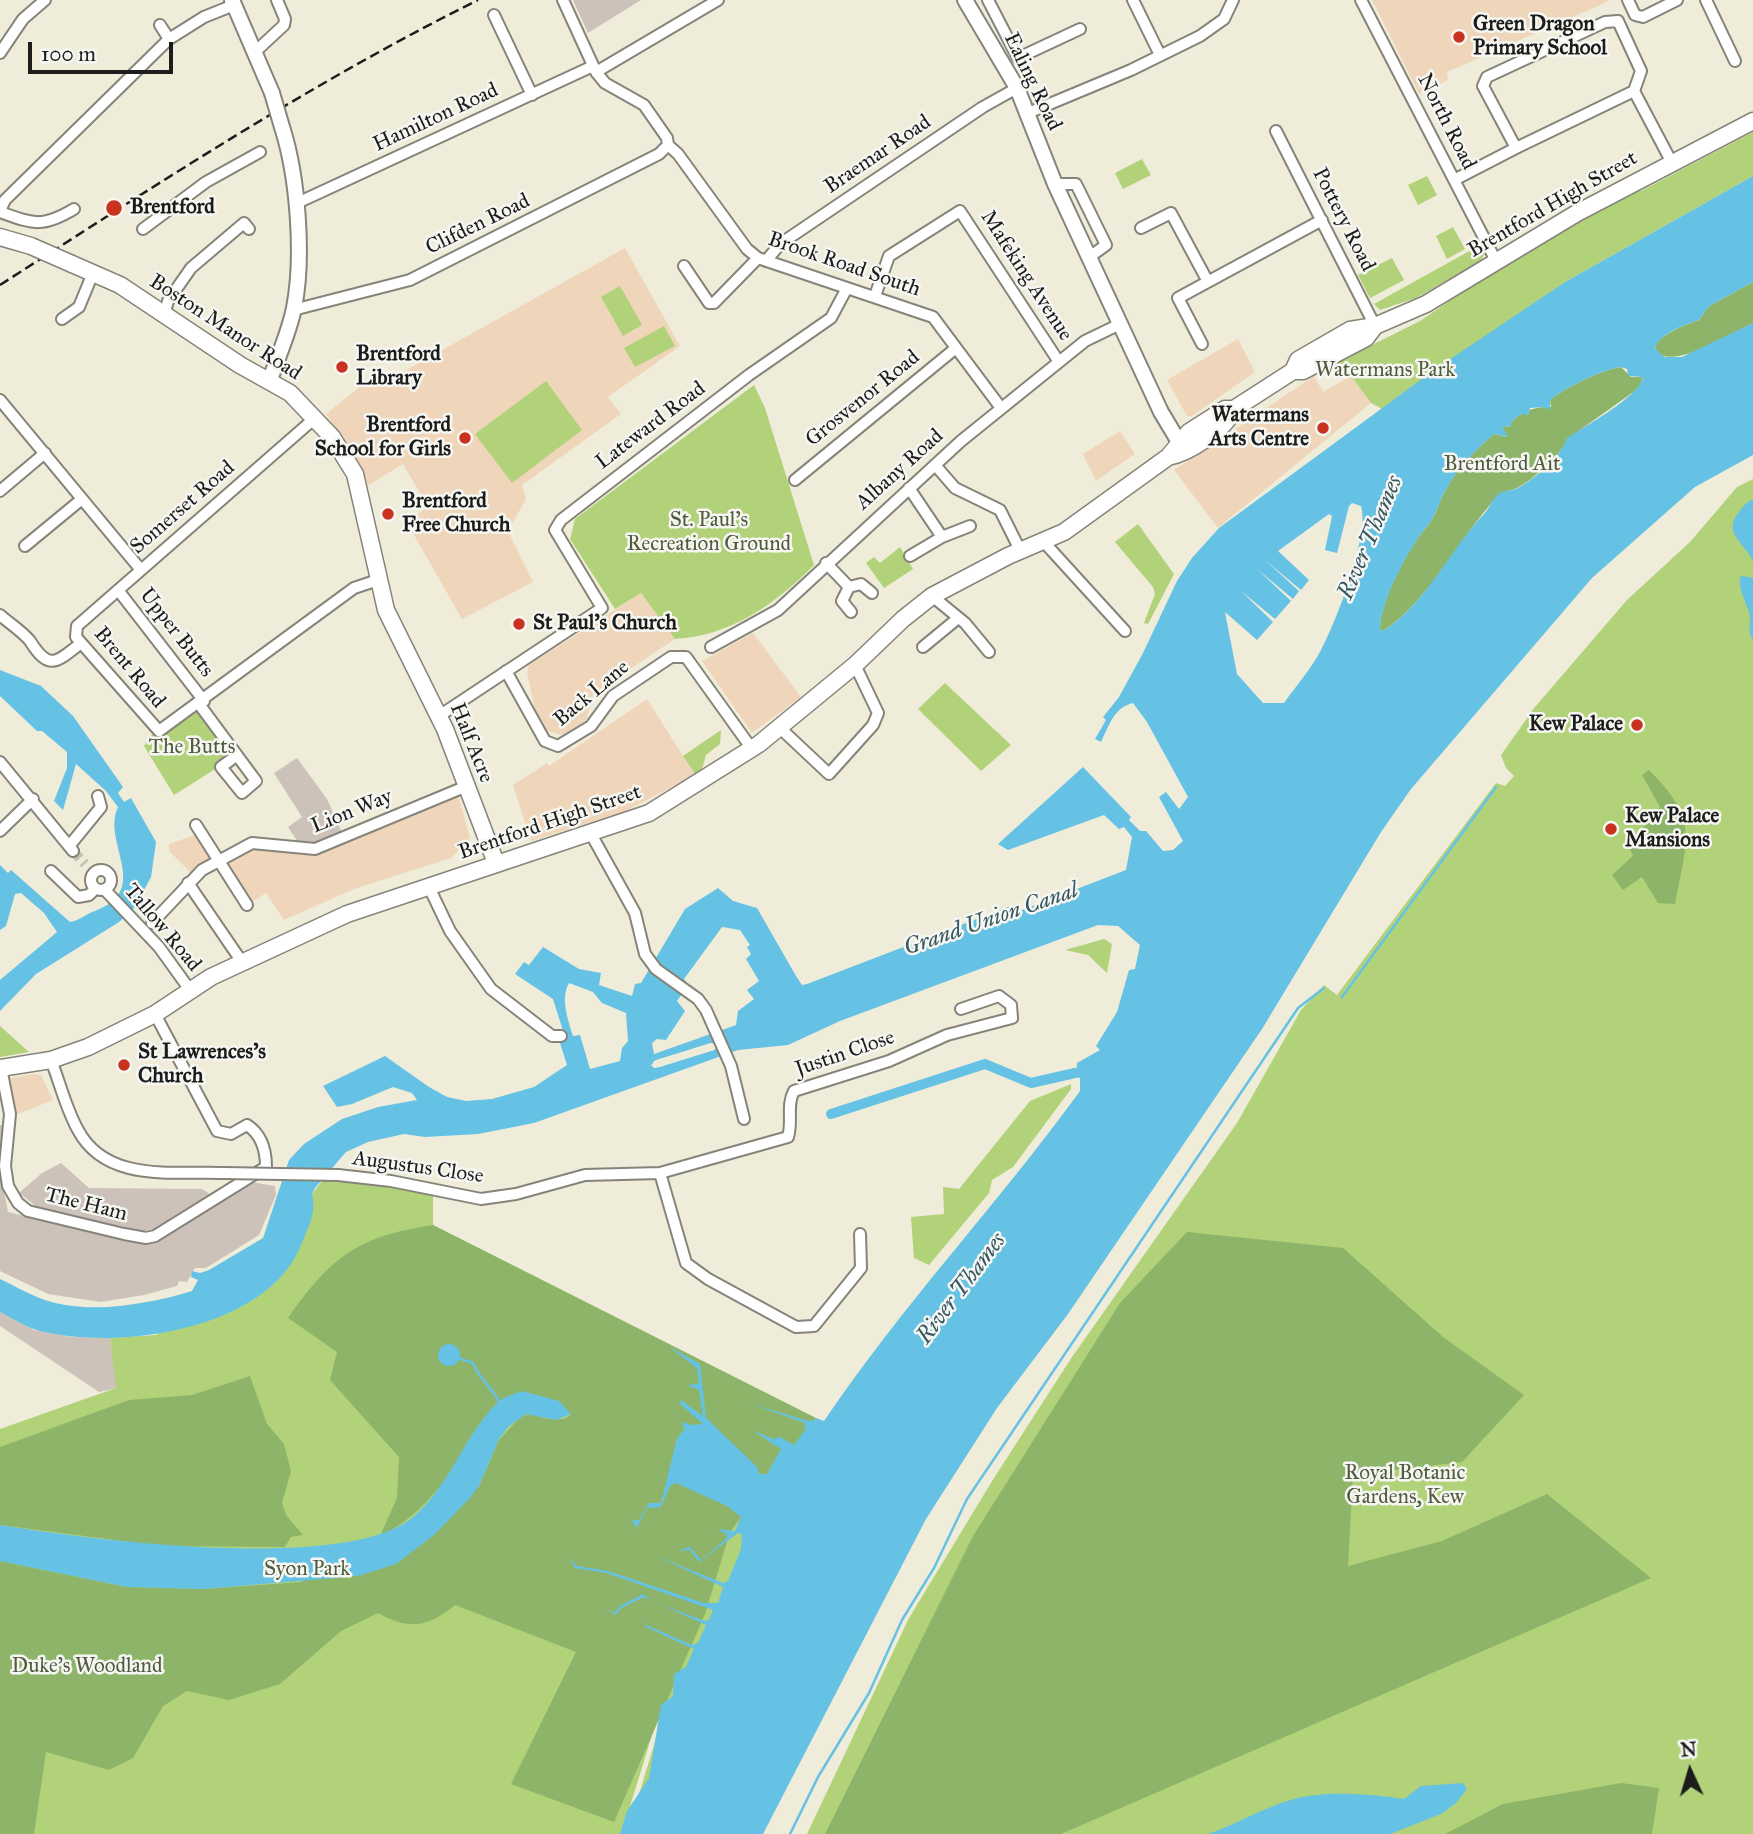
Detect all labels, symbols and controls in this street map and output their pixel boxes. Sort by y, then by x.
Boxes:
place label: Green Dragon Primary School [1473,12,1607,62]
scale bar [32,28,177,72]
street label: Ealing Road [997,29,1067,135]
marker: Green Dragon Primary School [1451,29,1467,45]
text: 100 m [41,41,96,67]
street label: North Road [1411,70,1481,174]
street label: Hamilton Road [370,78,502,158]
street label: Braemar Road [820,110,936,200]
street label: Brentford High Street [1464,146,1642,264]
street label: Pottery Road [1306,164,1380,276]
street label: Clifden Road [422,189,534,261]
place label: Brentford [130,195,215,221]
marker: Brentford [104,198,124,218]
street label: Mafeking Avenue [974,206,1078,346]
street label: Brook Road South [764,227,924,303]
street label: Boston Manor Road [144,269,306,387]
place label: Brentford Library [356,342,441,392]
street label: Grosvenor Road [801,345,925,453]
park label: Watermans Park [1315,358,1455,384]
marker: Brentford Library [334,359,350,375]
street label: Lateward Road [591,377,711,475]
place label: Watermans Arts Centre [1209,403,1309,453]
place label: Brentford School for Girls [315,413,451,463]
marker: Watermans Arts Centre [1315,420,1331,436]
street label: Albany Road [851,424,949,516]
marker: Brentford School for Girls [457,430,473,446]
park label: Brentford Ait [1444,452,1560,478]
street label: Somerset Road [126,456,240,560]
water label: River Thames [1333,472,1409,604]
place label: Brentford Free Church [402,489,510,539]
marker: Brentford Free Church [380,506,396,522]
park label: St. Paul's Recreation Ground [627,508,791,558]
street label: Upper Butts [133,583,219,683]
place label: St Paul's Church [533,611,677,637]
marker: St Paul's Church [511,616,527,632]
street label: Brent Road [88,622,170,714]
street label: Back Lane [549,655,635,733]
street label: Half Acre [444,699,498,787]
place label: Kew Palace [1529,712,1623,738]
marker: Kew Palace [1629,717,1645,733]
park label: The Butts [149,735,235,761]
street label: Brentford High Street [455,780,645,866]
street label: Lion Way [308,784,396,840]
place label: Kew Palace Mansions [1625,804,1719,854]
marker: Kew Palace Mansions [1603,821,1619,837]
water label: Grand Union Canal [900,877,1082,963]
street label: Tallow Road [118,879,206,977]
street label: Justin Close [792,1025,898,1083]
place label: St Lawrences's Church [138,1040,266,1090]
marker: St Lawrences's Church [116,1057,132,1073]
street label: Augustus Close [351,1146,485,1190]
street label: The Ham [42,1183,130,1227]
water label: River Thames [911,1228,1013,1350]
park label: Royal Botanic Gardens, Kew [1345,1461,1465,1511]
park label: Syon Park [264,1557,350,1583]
park label: Duke's Woodland [12,1654,162,1680]
north arrow [1655,1736,1725,1806]
text: N [1680,1738,1697,1762]

